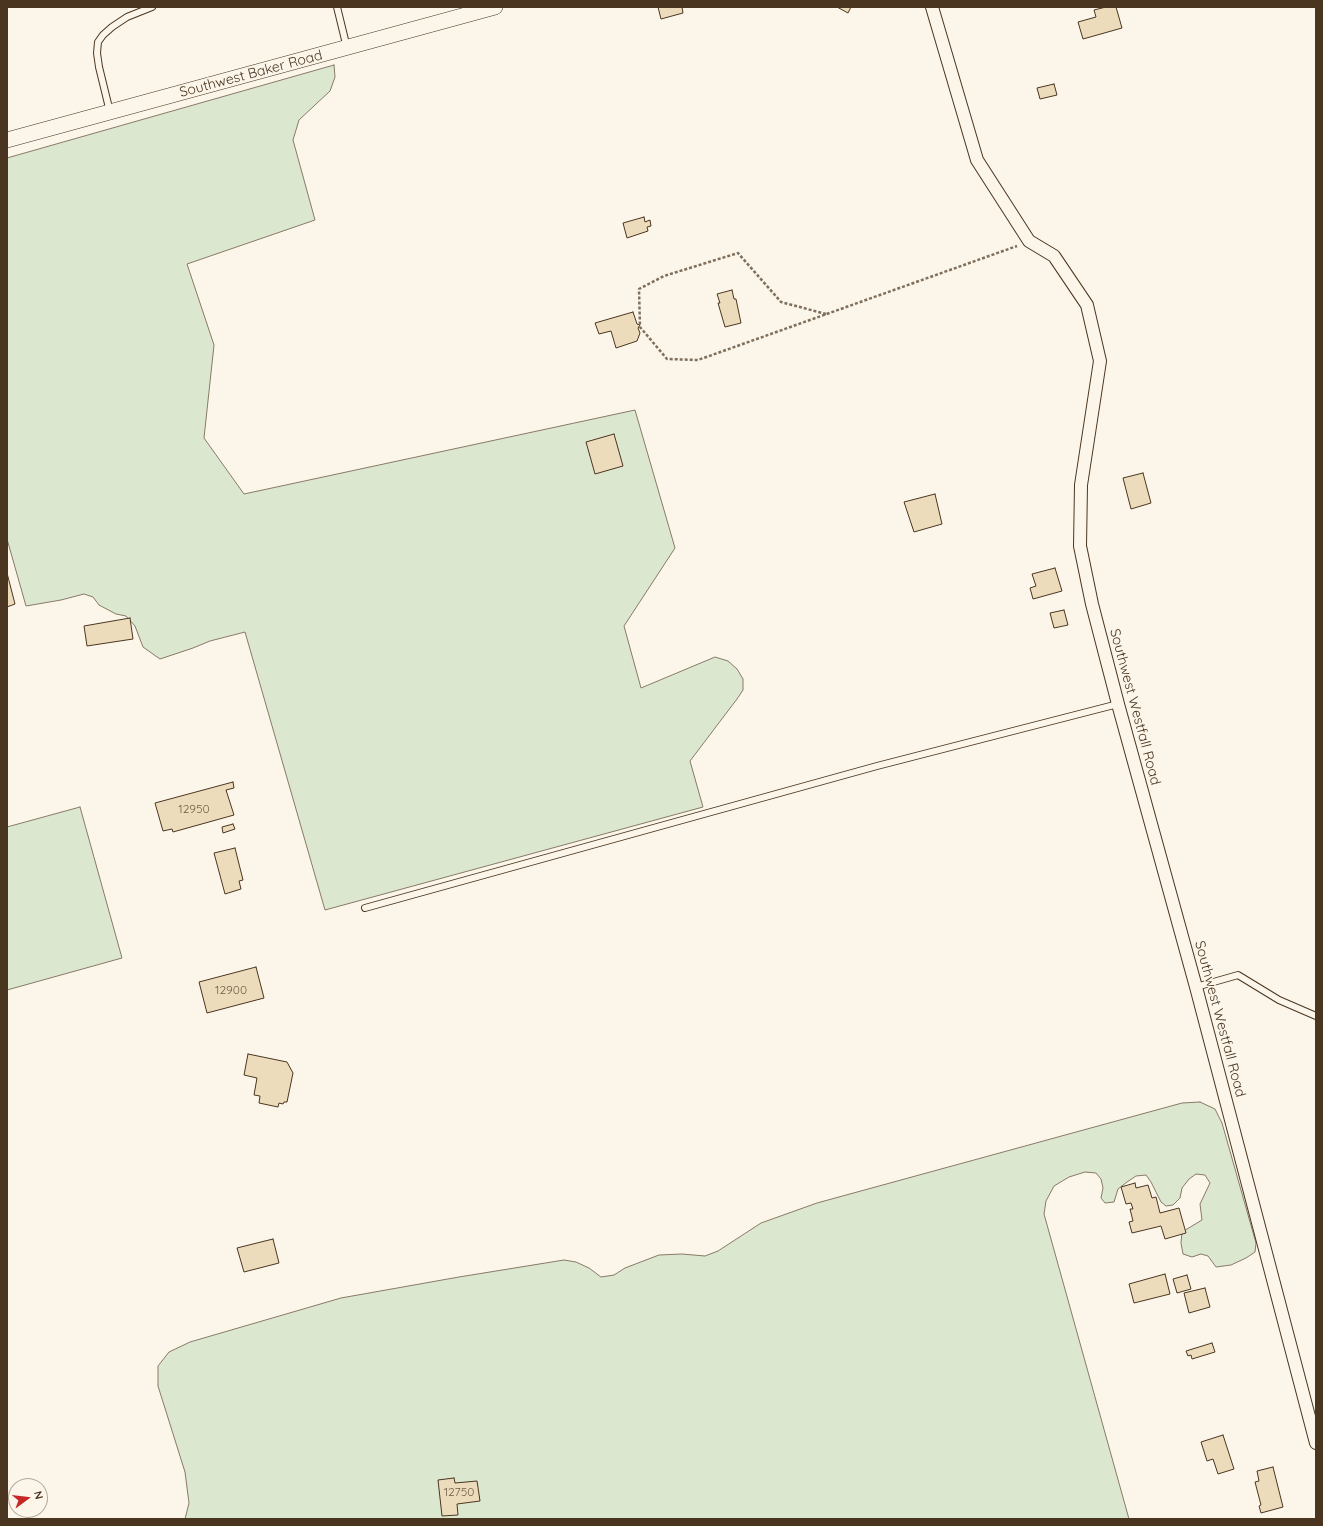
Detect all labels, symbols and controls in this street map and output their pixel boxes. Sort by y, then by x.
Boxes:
street label: Southwest Baker Road [178,47,324,101]
street label: Southwest Westfall Road [1106,627,1164,787]
house number: 12950 [178,802,210,816]
street label: Southwest Westfall Road [1191,939,1249,1099]
house number: 12900 [215,983,247,997]
north arrow [8,1478,48,1518]
house number: 12750 [444,1485,474,1499]
text: N [31,1489,46,1501]

